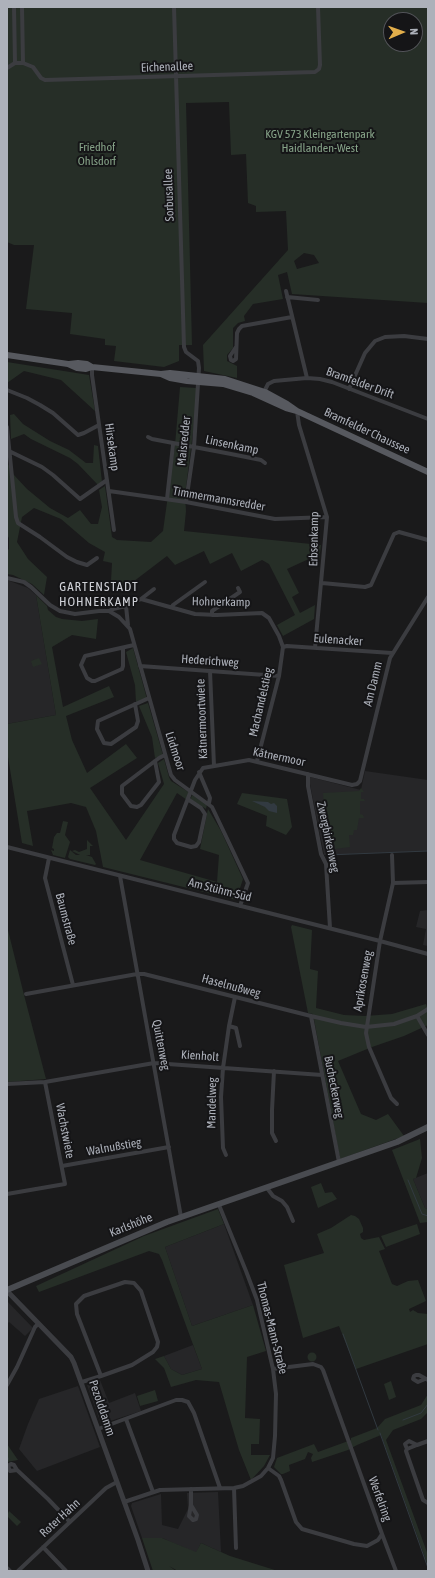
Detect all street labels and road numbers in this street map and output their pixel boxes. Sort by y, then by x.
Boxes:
street label: Eichenallee [141,59,193,75]
street label: Sorbusallee [161,168,177,222]
street label: Bramfelder Drift [324,364,396,402]
street label: Bramfelder Chaussee [322,405,412,457]
street label: Maisredder [174,415,194,467]
street label: Hirsekamp [102,422,122,472]
street label: Linsenkamp [204,432,260,458]
street label: Timmermannsredder [172,484,266,514]
street label: Erbsenkamp [306,511,322,567]
street label: Hohnerkamp [192,594,250,610]
street label: Eulenacker [313,631,363,649]
street label: Hederichweg [181,652,239,670]
street label: Am Damm [360,660,386,708]
street label: Machandelstieg [246,666,276,738]
street label: Kätnermoortwiete [193,679,211,759]
street label: Lüdmoor [162,730,188,772]
street label: Kätnermoor [252,744,306,770]
street label: Zwergbirkenweg [313,800,343,874]
street label: Am Stühm-Süd [187,875,253,905]
street label: Baumstraße [52,891,80,947]
street label: Aprikosenweg [351,949,375,1013]
street label: Haselnußweg [200,971,262,1001]
street label: Quittenweg [149,1018,173,1072]
street label: Kienholt [181,1047,219,1065]
street label: Bucheckerweg [321,1055,347,1119]
street label: Mandelweg [204,1077,220,1129]
street label: Wachstwiete [53,1102,77,1160]
street label: Walnußstieg [85,1135,143,1159]
street label: Karlshöhe [107,1210,155,1240]
street label: Thomas-Mann-Straße [254,1280,290,1376]
street label: Pezolddamm [86,1378,118,1438]
street label: Werfelring [365,1475,395,1523]
street label: Roter Hahn [37,1496,83,1540]

